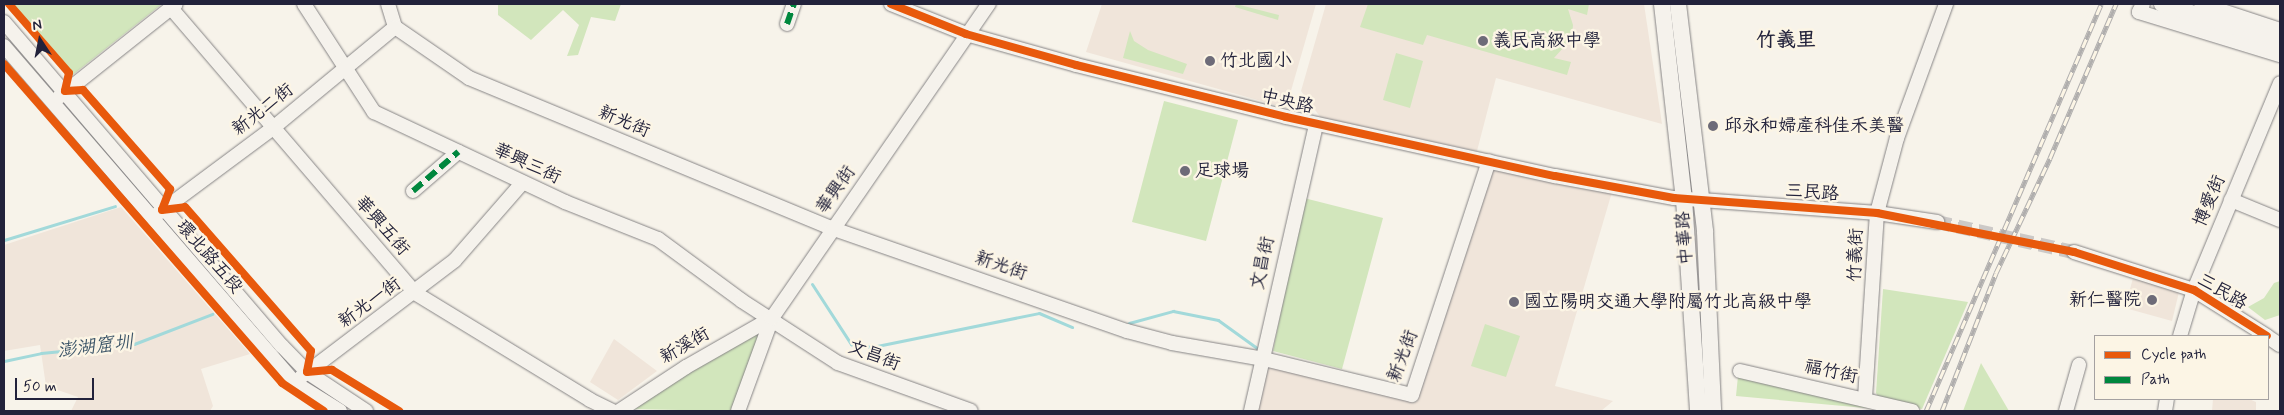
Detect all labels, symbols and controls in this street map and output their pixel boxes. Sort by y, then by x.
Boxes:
north arrow [15,15,65,65]
text: N [31,16,43,35]
district label: 竹義里 [1756,28,1816,52]
place label: 義民高級中學 [1493,30,1601,52]
marker: 義民高級中學 [1477,35,1489,47]
place label: 竹北國小 [1220,50,1292,72]
marker: 竹北國小 [1204,55,1216,67]
street label: 新光二街 [228,79,298,141]
street label: 中央路 [1258,85,1316,119]
street label: 新光街 [595,102,653,142]
place label: 邱永和婦產科佳禾美醫 [1724,115,1904,137]
marker: 邱永和婦產科佳禾美醫 [1706,119,1720,133]
street label: 華興三街 [490,139,564,189]
place label: 足球場 [1195,160,1249,182]
street label: 華興街 [812,162,860,218]
marker: 足球場 [1179,165,1191,177]
street label: 博愛街 [2190,172,2230,230]
street label: 三民路 [1784,180,1840,206]
street label: 華興五街 [350,192,414,260]
street label: 中華路 [1672,210,1698,266]
street label: 環北路五段 [171,216,247,298]
street label: 竹義街 [1844,228,1868,282]
street label: 文昌街 [1247,234,1279,292]
street label: 新光街 [972,247,1030,285]
street label: 三民路 [2193,269,2251,315]
street label: 新光一街 [335,273,405,333]
place label: 新仁醫院 [2069,289,2141,311]
place label: 國立陽明交通大學附屬竹北高級中學 [1524,291,1812,313]
marker: 新仁醫院 [2145,293,2159,307]
marker: 國立陽明交通大學附屬竹北高級中學 [1508,296,1520,308]
street label: 新溪街 [656,323,714,369]
street label: 新光街 [1383,327,1423,385]
water label: 澎湖窟圳 [56,331,134,363]
legend [2094,335,2269,400]
street label: 文昌街 [845,336,903,376]
text: Cycle path [2141,345,2206,365]
street label: 福竹街 [1802,356,1860,388]
scale bar [18,368,96,400]
text: Path [2141,370,2170,390]
text: 50 m [23,377,57,397]

